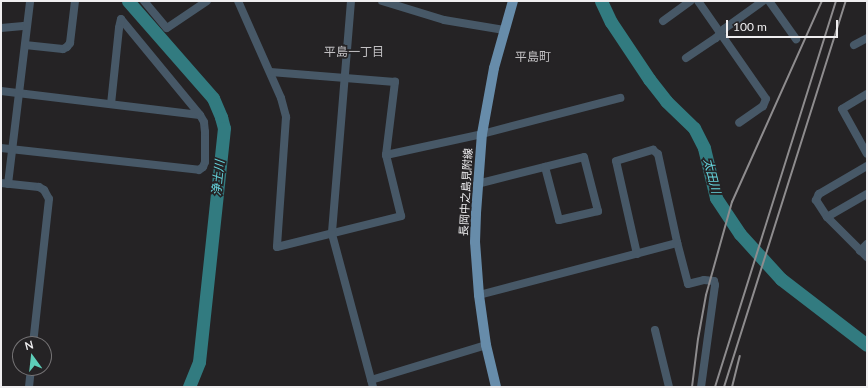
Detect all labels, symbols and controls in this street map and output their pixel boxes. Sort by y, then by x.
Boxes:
scale bar [728,12,840,38]
text: 100 m [733,19,767,34]
district label: 平島一丁目 [324,45,384,59]
district label: 平島町 [515,50,551,64]
street label: 長岡中之島見附線 [457,148,475,236]
water label: 太田川 [701,157,723,195]
water label: 浄土川 [209,159,227,197]
north arrow [12,336,52,376]
text: N [23,338,35,352]

